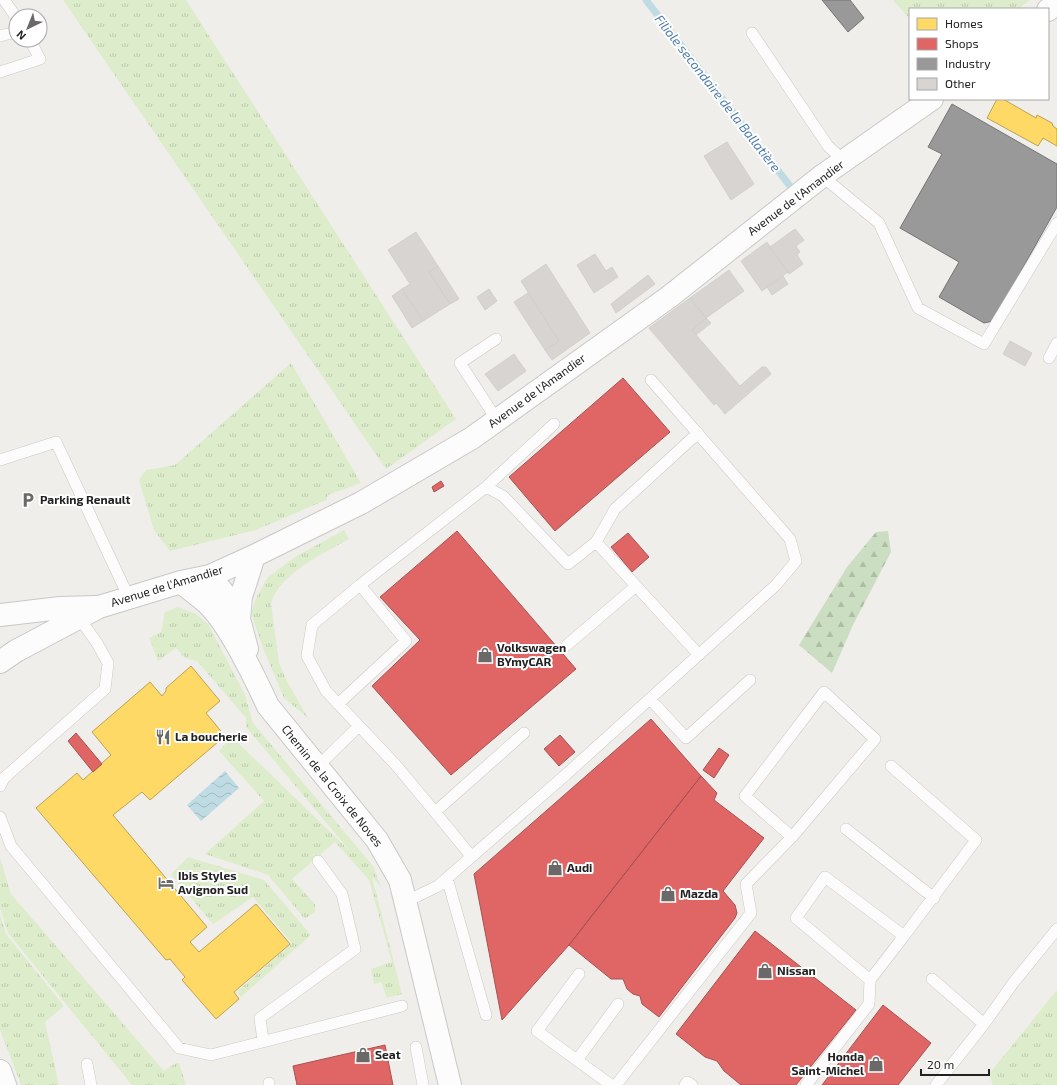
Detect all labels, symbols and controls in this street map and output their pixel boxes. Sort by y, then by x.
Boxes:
north arrow [8,8,48,48]
legend [909,8,1049,100]
water label: Filiole secondaire de la Ballatière [652,11,784,175]
text: Homes [945,16,983,30]
text: N [13,28,28,43]
text: Shops [945,36,979,50]
text: Industry [945,56,991,70]
text: Other [945,76,976,90]
street label: Avenue de l'Amandier [744,156,846,238]
street label: Avenue de l'Amandier [485,350,588,430]
parking icon: Parking Renault [19,491,37,509]
place label: Parking Renault [40,492,131,506]
street label: Avenue de l'Amandier [109,561,225,609]
place label: Volkswagen BYmyCAR [497,640,566,669]
shop icon: Volkswagen BYmyCAR [476,646,494,664]
street label: Chemin de la Croix de Noves [279,722,386,849]
restaurant icon: La boucherie [154,728,172,746]
place label: La boucherie [175,729,248,743]
shop icon: Audi [546,859,564,877]
place label: Audi [567,860,592,874]
place label: Ibis Styles Avignon Sud [178,868,248,896]
hotel icon: Ibis Styles Avignon Sud [157,874,175,892]
shop icon: Mazda [659,885,677,903]
place label: Mazda [680,886,718,900]
shop icon: Nissan [756,962,774,980]
place label: Nissan [777,963,816,977]
shop icon: Seat [354,1046,372,1064]
place label: Seat [375,1047,401,1061]
place label: Honda Saint-Michel [791,1049,864,1077]
scale bar [921,1051,989,1077]
shop icon: Honda Saint-Michel [867,1055,885,1073]
text: 20 m [927,1057,954,1071]

